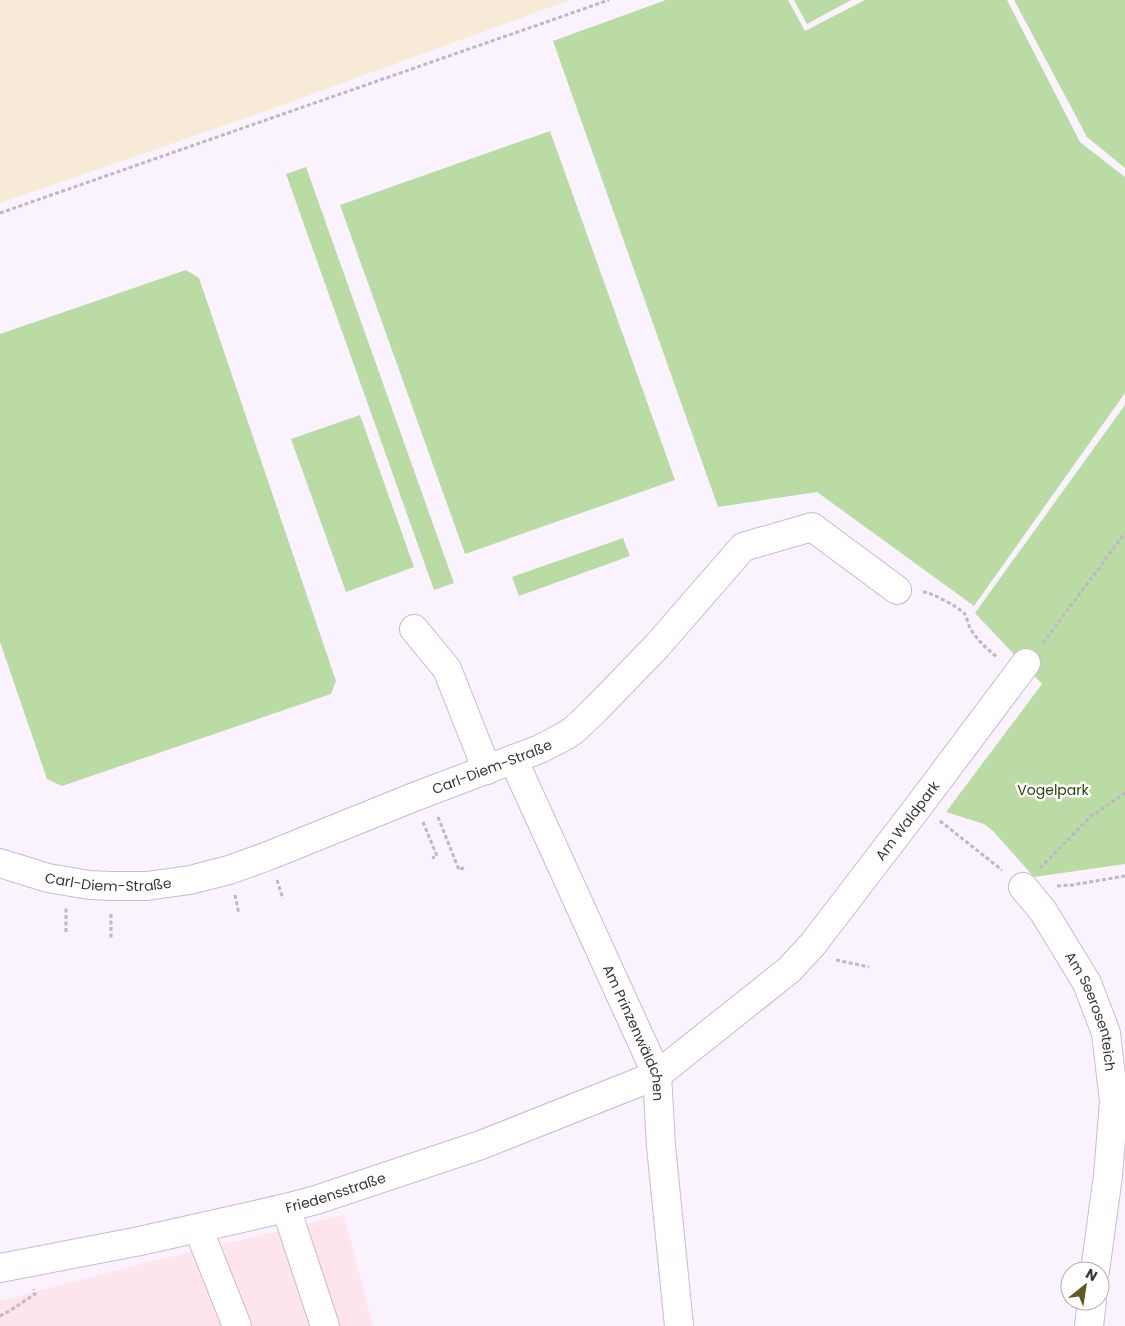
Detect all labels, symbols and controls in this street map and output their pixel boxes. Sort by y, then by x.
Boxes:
street label: Carl-Diem-Straße [429,734,556,799]
street label: Am Waldpark [871,776,945,865]
park label: Vogelpark [1017,780,1089,800]
street label: Carl-Diem-Straße [43,868,173,896]
street label: Am Seerosenteich [1060,948,1120,1072]
street label: Am Prinzenwäldchen [598,961,668,1101]
street label: Friedensstraße [283,1167,389,1218]
north arrow [1060,1261,1110,1311]
text: N [1082,1263,1101,1286]

